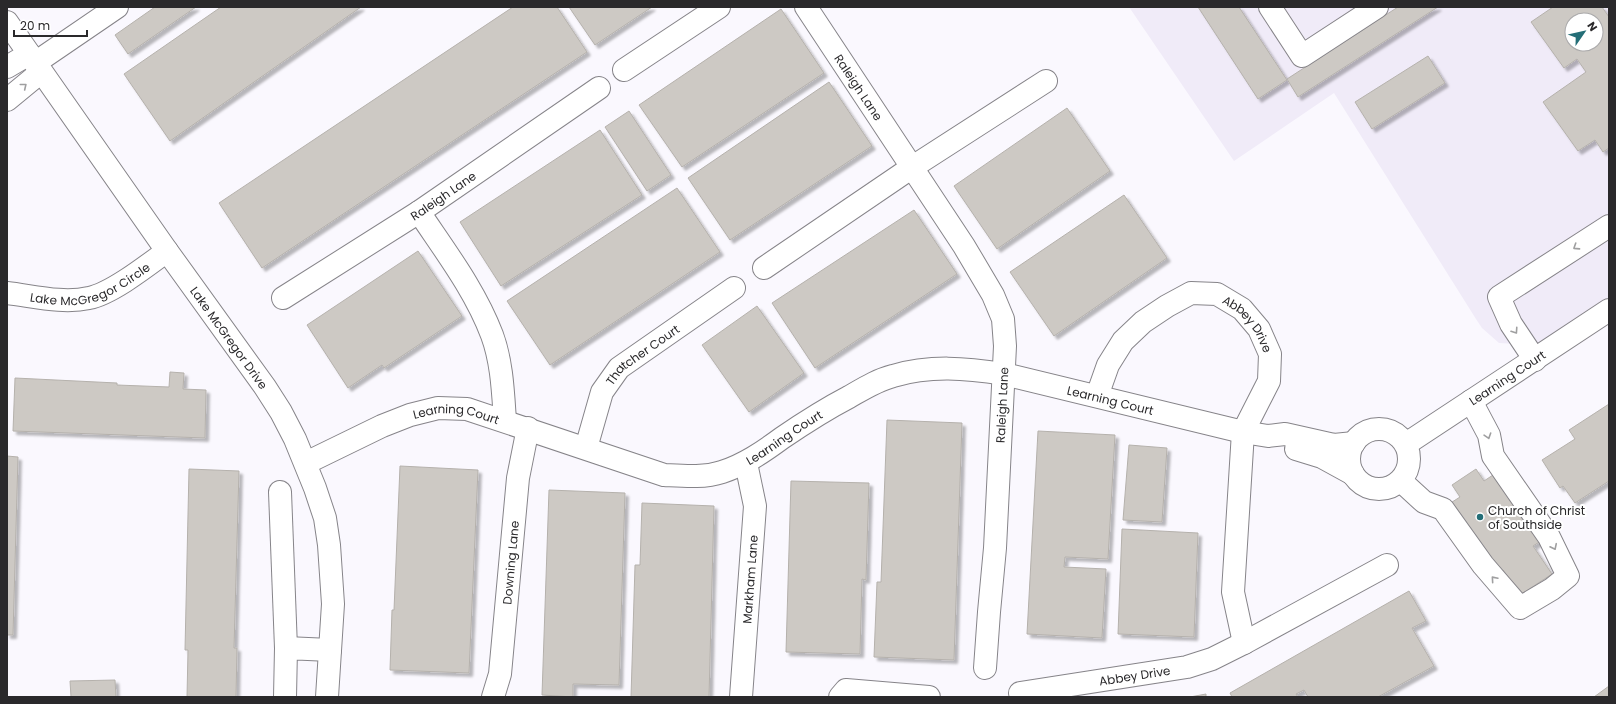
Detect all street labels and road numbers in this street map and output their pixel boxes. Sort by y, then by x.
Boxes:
street label: Raleigh Lane [831,51,887,124]
street label: Raleigh Lane [407,167,479,224]
street label: Lake McGregor Circle [29,258,153,309]
street label: Lake McGregor Drive [187,283,272,392]
street label: Abbey Drive [1220,291,1277,355]
street label: Thatcher Court [601,320,683,388]
street label: Learning Court [1465,346,1549,409]
street label: Raleigh Lane [992,367,1012,443]
street label: Learning Court [1066,381,1155,419]
street label: Learning Court [411,399,502,428]
street label: Learning Court [743,406,825,469]
street label: Downing Lane [498,520,523,605]
street label: Markham Lane [738,534,761,624]
street label: Abbey Drive [1098,661,1171,689]

